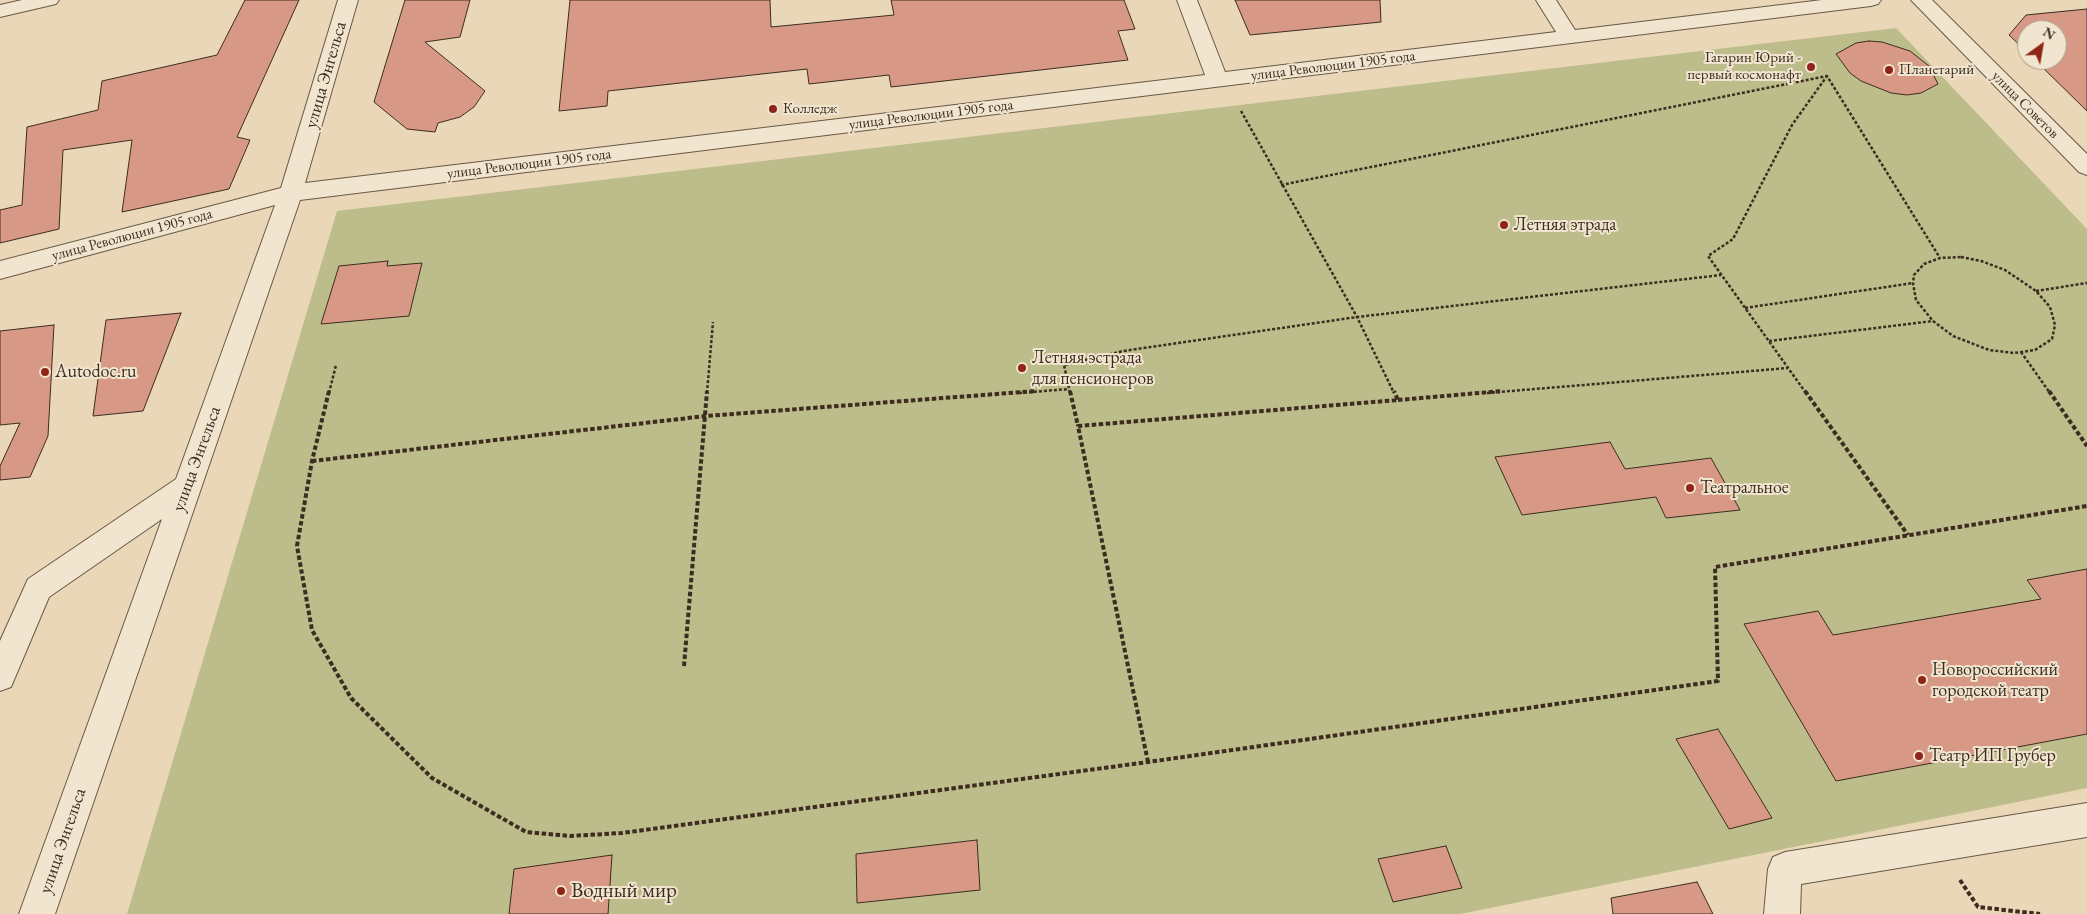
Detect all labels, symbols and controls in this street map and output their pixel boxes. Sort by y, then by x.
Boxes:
street label: улица Энгельса [300,19,352,131]
north arrow [2017,20,2067,70]
text: N [2040,22,2059,44]
street label: улица Революции 1905 года [1250,47,1416,85]
place label: Гагарин Юрий - первый космонафт [1687,49,1801,84]
marker: Гагарин Юрий - первый космонафт [1805,61,1817,73]
place label: Планетарий [1899,61,1974,79]
marker: Планетарий [1883,64,1895,76]
street label: улица Советов [1987,67,2063,143]
street label: улица Революции 1905 года [848,96,1014,134]
place label: Колледж [783,100,837,118]
marker: Колледж [767,103,779,115]
street label: улица Революции 1905 года [446,145,612,183]
street label: улица Революции 1905 года [50,205,214,265]
place label: Летняя этрада [1514,214,1617,236]
marker: Летняя этрада [1498,219,1510,231]
place label: Летняя эстрада для пенсионеров [1032,347,1154,389]
place label: Autodoc.ru [55,361,136,383]
marker: Летняя эстрада для пенсионеров [1016,362,1028,374]
marker: Autodoc.ru [39,366,51,378]
street label: улица Энгельса [168,403,226,515]
place label: Театральное [1700,477,1789,499]
marker: Театральное [1684,482,1696,494]
place label: Новороссийский городской театр [1932,659,2058,702]
marker: Новороссийский городской театр [1916,674,1928,686]
place label: Театр ИП Грубер [1929,745,2056,767]
marker: Театр ИП Грубер [1913,750,1925,762]
street label: улица Энгельса [35,785,91,897]
place label: Водный мир [571,878,677,904]
marker: Водный мир [555,885,567,897]

